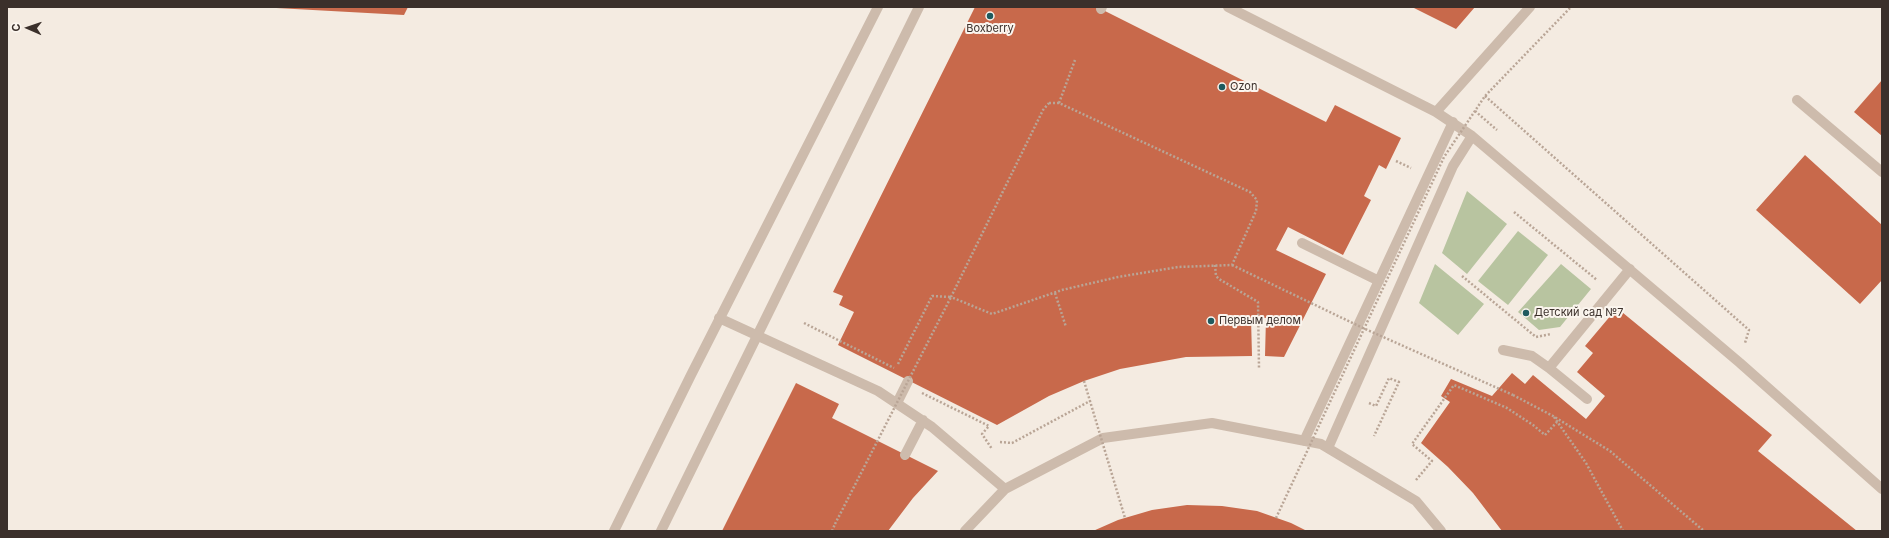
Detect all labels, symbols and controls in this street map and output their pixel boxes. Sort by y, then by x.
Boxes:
north arrow [8,8,48,48]
marker: Boxberry [985,11,995,21]
place label: Boxberry [966,22,1014,36]
text: С [9,23,23,32]
place label: Ozon [1230,80,1257,94]
marker: Ozon [1217,82,1227,92]
place label: Детский сад №7 [1534,306,1624,320]
marker: Детский сад №7 [1521,308,1531,318]
place label: Первым делом [1219,314,1301,328]
marker: Первым делом [1206,316,1216,326]

